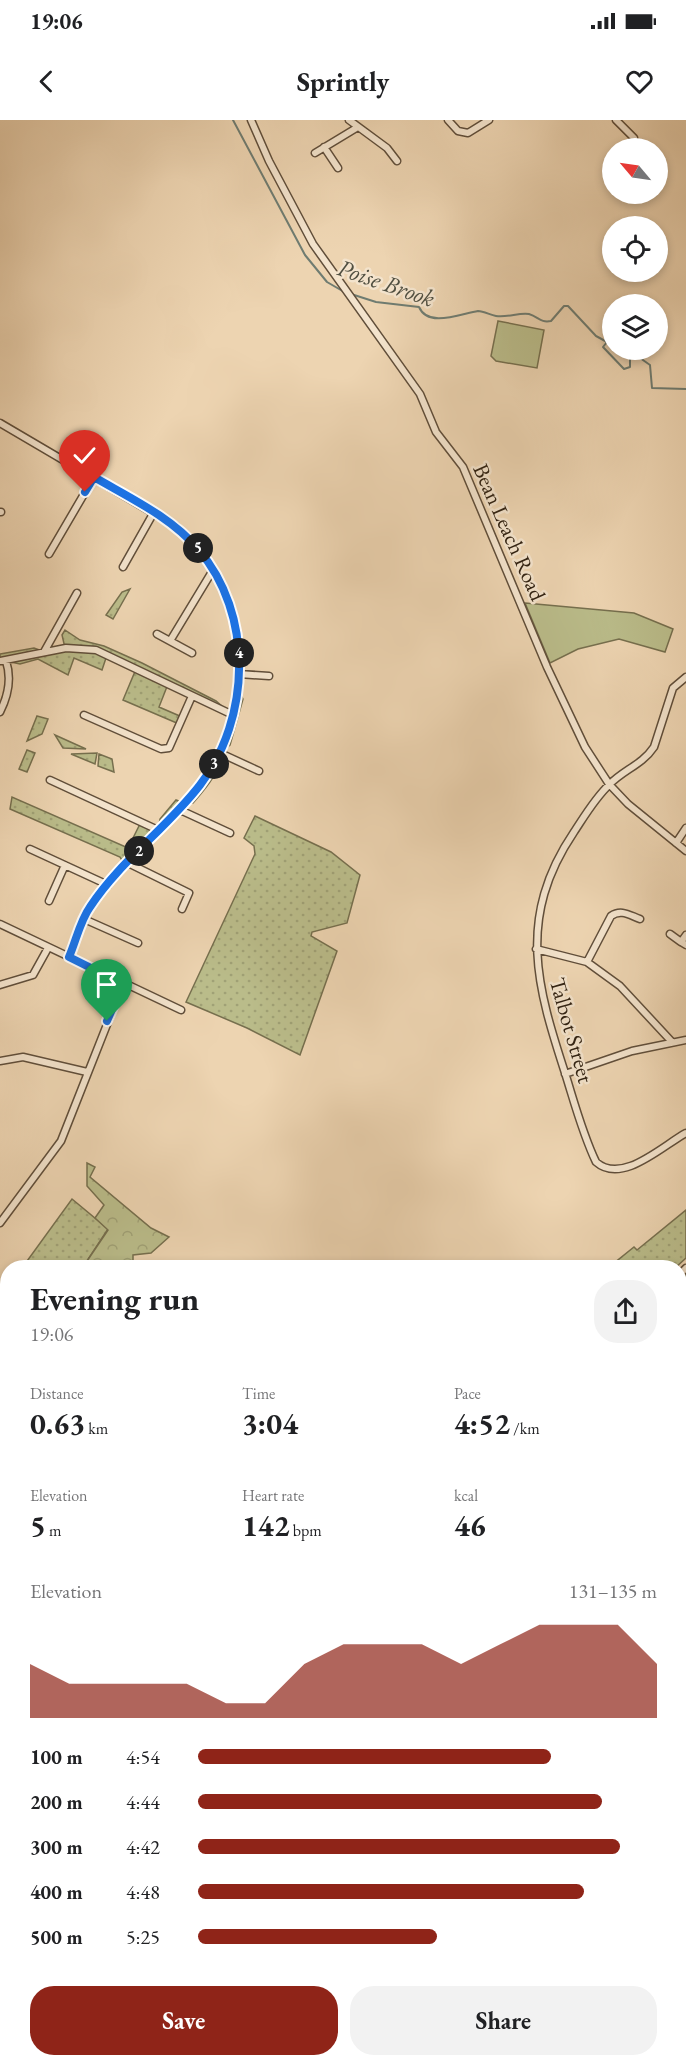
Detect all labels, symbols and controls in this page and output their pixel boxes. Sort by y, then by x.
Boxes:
text: 19:06 [30,7,83,36]
text: Sprintly [297,64,389,99]
icon: back [30,65,63,98]
icon: heart [623,65,656,98]
north arrow [602,138,668,204]
map controls [602,138,668,360]
button: locate [602,216,668,282]
water label: Poise Brook [333,251,439,314]
button: layers [602,294,668,360]
pin [59,430,110,492]
icon: check [68,439,101,472]
street label: Bean Leach Road [466,459,553,606]
pin: 5 [183,533,213,563]
text: 5 [194,537,202,558]
pin: 4 [224,638,254,668]
text: 4 [235,642,243,663]
pin: 3 [199,749,229,779]
text: 3 [210,753,218,774]
pin: 2 [124,836,154,866]
text: 2 [135,840,143,861]
pin [81,959,132,1021]
icon: arrive [90,968,123,1001]
street label: Talbot Street [543,974,600,1086]
text: Evening run [30,1277,199,1320]
button: share [594,1280,657,1343]
text: 19:06 [30,1321,73,1347]
text: Distance [30,1383,83,1404]
text: Time [242,1383,275,1404]
text: Pace [454,1383,481,1404]
text: 0.63 [30,1404,85,1443]
text: 3:04 [242,1404,298,1443]
text: 4:52 [454,1404,510,1443]
text: km [85,1418,108,1439]
text: /km [510,1418,540,1439]
text: Elevation [30,1485,88,1506]
text: Heart rate [242,1485,304,1506]
text: kcal [454,1485,478,1506]
text: 5 [30,1506,46,1545]
text: 142 [242,1506,290,1545]
text: 46 [454,1506,486,1545]
text: m [46,1520,62,1541]
text: bpm [290,1520,322,1541]
text: Elevation [30,1578,102,1604]
text: 131–135 m [569,1578,657,1604]
text: 100 m [30,1744,83,1770]
text: 4:54 [126,1744,160,1770]
text: 200 m [30,1789,83,1815]
text: 4:44 [126,1789,160,1815]
text: 300 m [30,1834,83,1860]
text: 4:42 [126,1834,160,1860]
text: 400 m [30,1879,83,1905]
text: 4:48 [126,1879,160,1905]
text: 500 m [30,1924,83,1950]
text: 5:25 [126,1924,160,1950]
button: Save [30,1986,338,2055]
button: Share [350,1986,657,2055]

